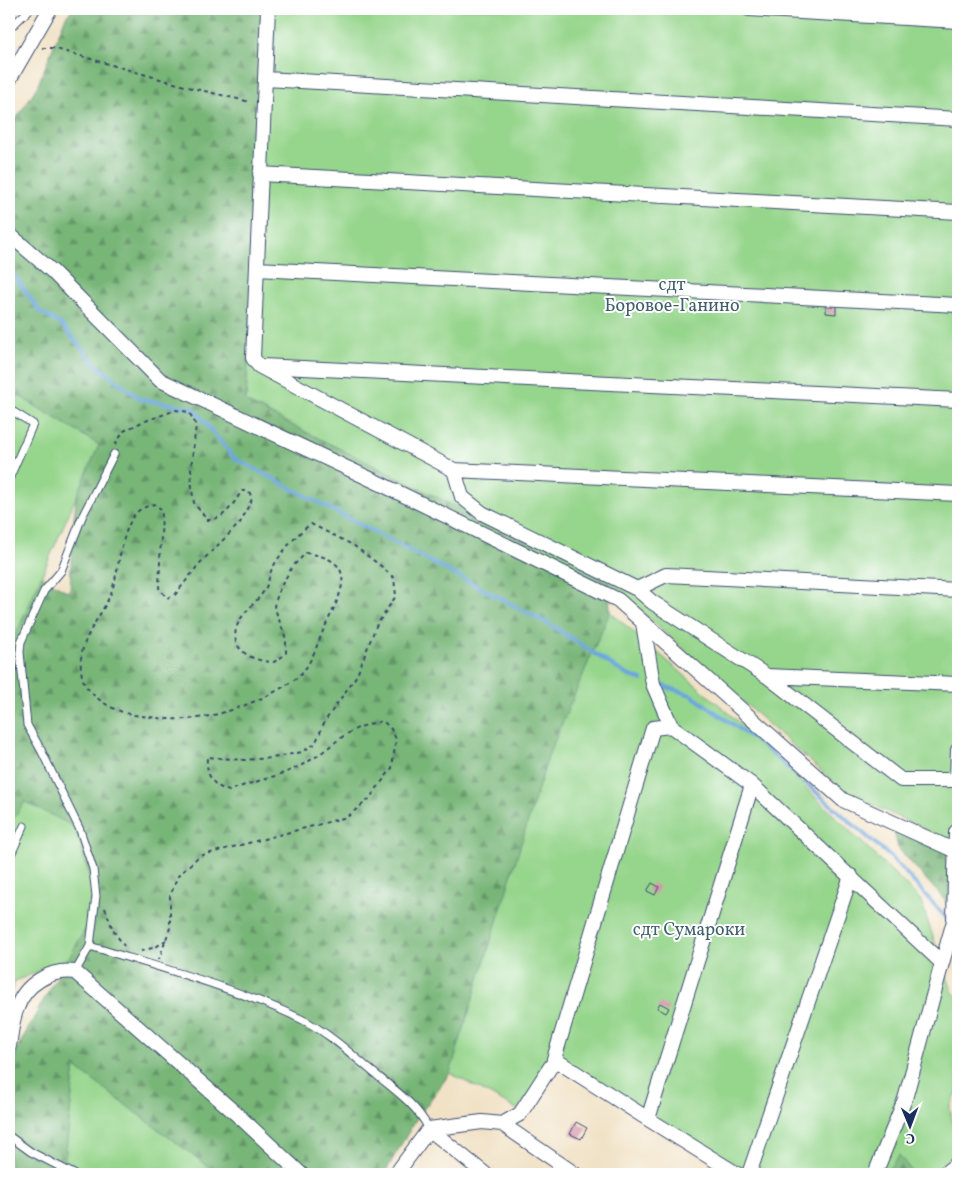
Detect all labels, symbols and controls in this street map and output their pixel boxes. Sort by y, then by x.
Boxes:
park label: сдт Боровое-Ганино [604,273,740,319]
park label: сдт Сумароки [633,918,745,943]
north arrow [884,1100,934,1150]
text: С [906,1128,915,1147]

